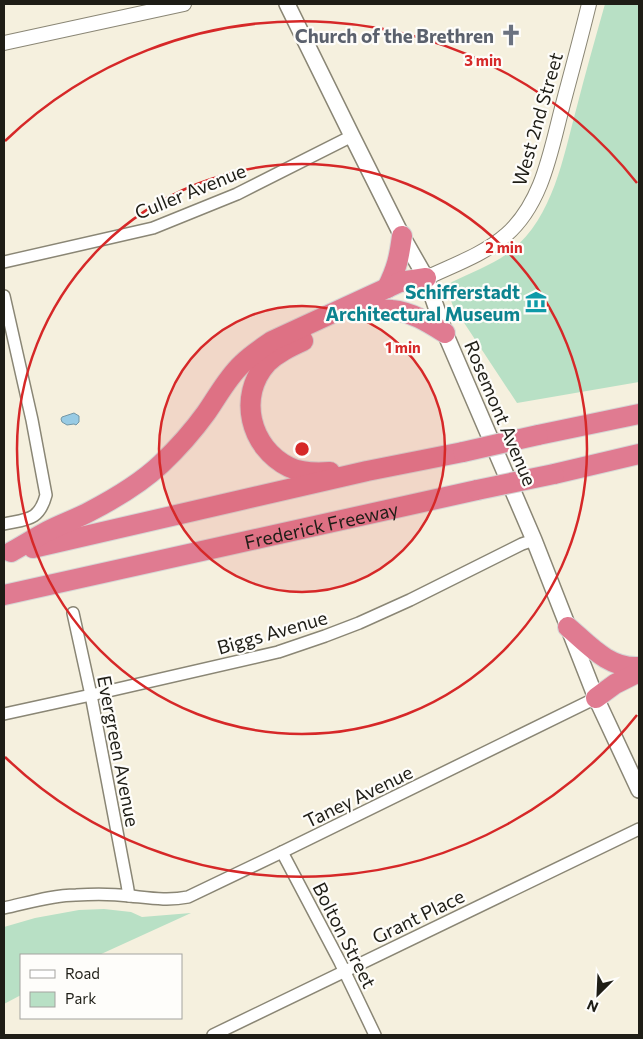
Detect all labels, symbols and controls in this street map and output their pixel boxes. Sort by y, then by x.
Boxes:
church icon: Church of the Brethren [498,22,524,48]
place label: Church of the Brethren [295,24,494,47]
street label: West 2nd Street [507,49,567,188]
text: 3 min [464,51,502,69]
street label: Culler Avenue [131,158,249,224]
text: 2 min [485,238,523,256]
place label: Schifferstadt Architectural Museum [325,280,520,325]
museum icon: Schifferstadt Architectural Museum [523,289,549,315]
street label: Rosemont Avenue [460,337,542,489]
text: 1 min [385,338,421,356]
centre of rings [293,440,311,458]
street label: Frederick Freeway [242,496,401,553]
street label: Biggs Avenue [214,605,330,659]
street label: Evergreen Avenue [93,673,145,829]
street label: Taney Avenue [300,760,416,832]
street label: Bolton Street [308,878,382,992]
street label: Grant Place [368,884,468,948]
legend [20,954,182,1019]
text: Road [65,964,100,982]
north arrow [573,969,623,1019]
text: Park [65,989,96,1007]
text: N [584,996,601,1016]

